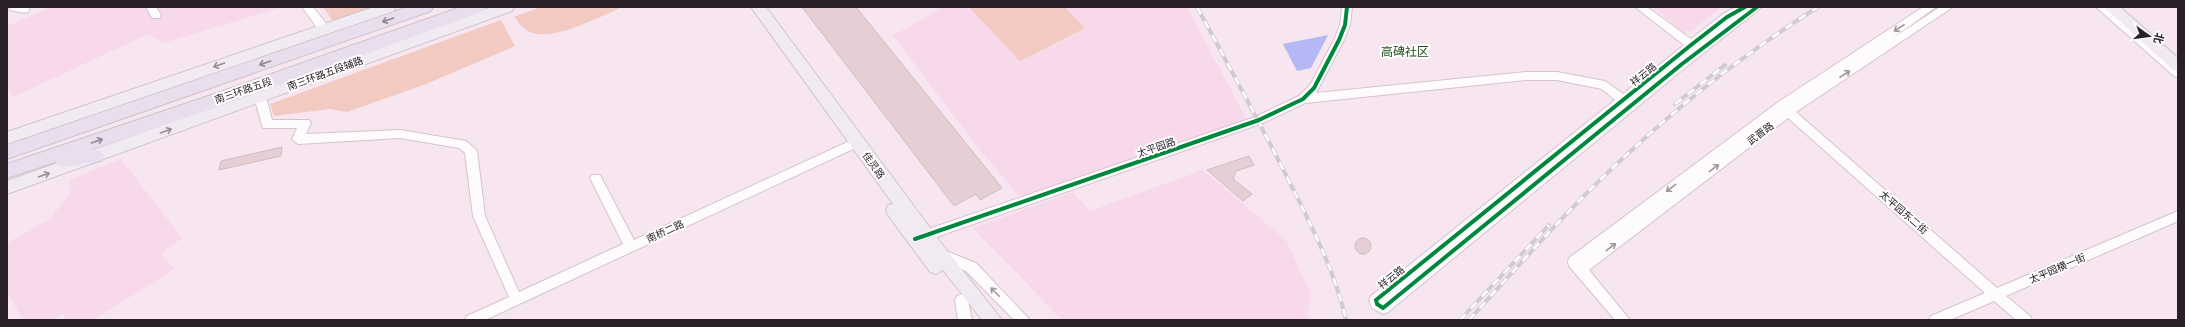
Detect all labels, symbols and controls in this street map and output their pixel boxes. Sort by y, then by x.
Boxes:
north arrow [2129,16,2169,56]
one-way arrow [382,17,395,24]
one-way arrow [1893,25,1905,33]
text: 北 [2151,31,2167,45]
district label: 高碑社区 [1381,44,1429,60]
street label: 南三环路五段辅路 [285,54,365,93]
one-way arrow [260,59,272,67]
street label: 祥云路 [1628,60,1659,89]
one-way arrow [213,62,226,69]
one-way arrow [1839,70,1850,78]
street label: 南三环路五段 [213,75,274,106]
street label: 武晋路 [1744,119,1776,148]
one-way arrow [160,126,172,134]
street label: 太平园路 [1135,135,1177,160]
one-way arrow [91,136,103,144]
street label: 佳灵路 [860,149,888,181]
one-way arrow [1709,163,1720,172]
one-way arrow [37,170,49,178]
one-way arrow [1666,184,1677,193]
street label: 太平园东二街 [1877,188,1931,237]
street label: 南桥二路 [644,217,686,246]
one-way arrow [1606,242,1617,251]
street label: 太平园横一街 [2027,251,2087,286]
street label: 祥云路 [1376,263,1407,292]
one-way arrow [990,287,1000,297]

